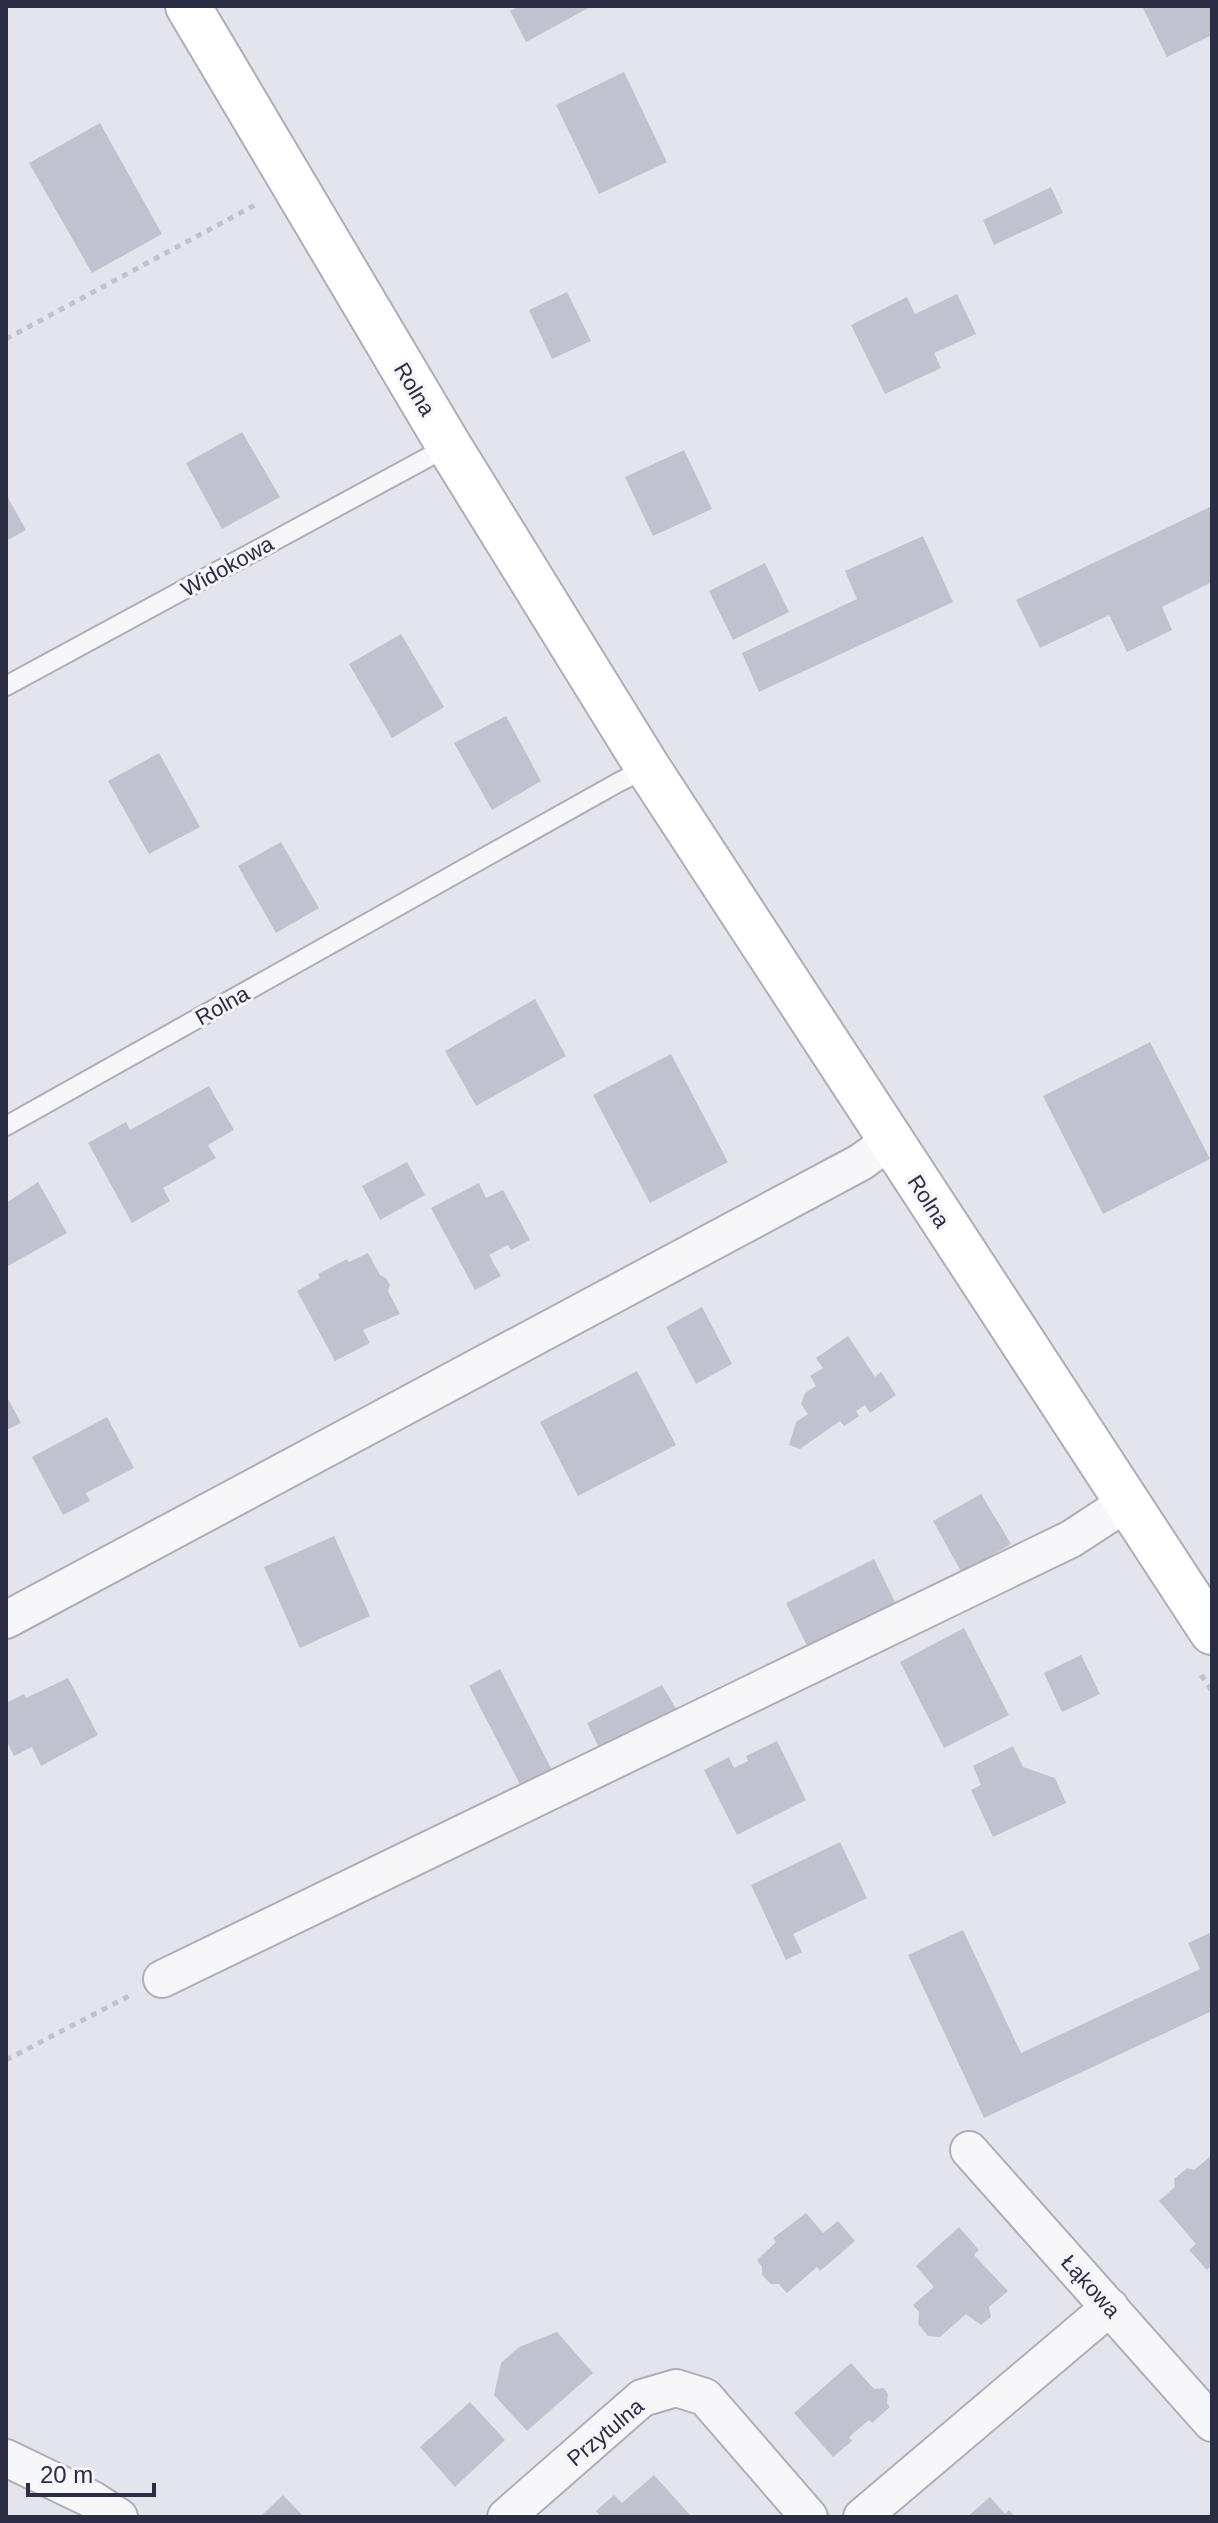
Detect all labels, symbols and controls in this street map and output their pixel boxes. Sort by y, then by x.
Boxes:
street label: Rolna [389,358,440,421]
street label: Widokowa [177,531,278,602]
street label: Rolna [191,980,254,1030]
street label: Rolna [902,1170,955,1233]
street label: Łąkowa [1056,2250,1126,2323]
street label: Przytulna [562,2393,649,2471]
scale bar [28,2447,154,2497]
text: 20 m [40,2461,93,2488]

